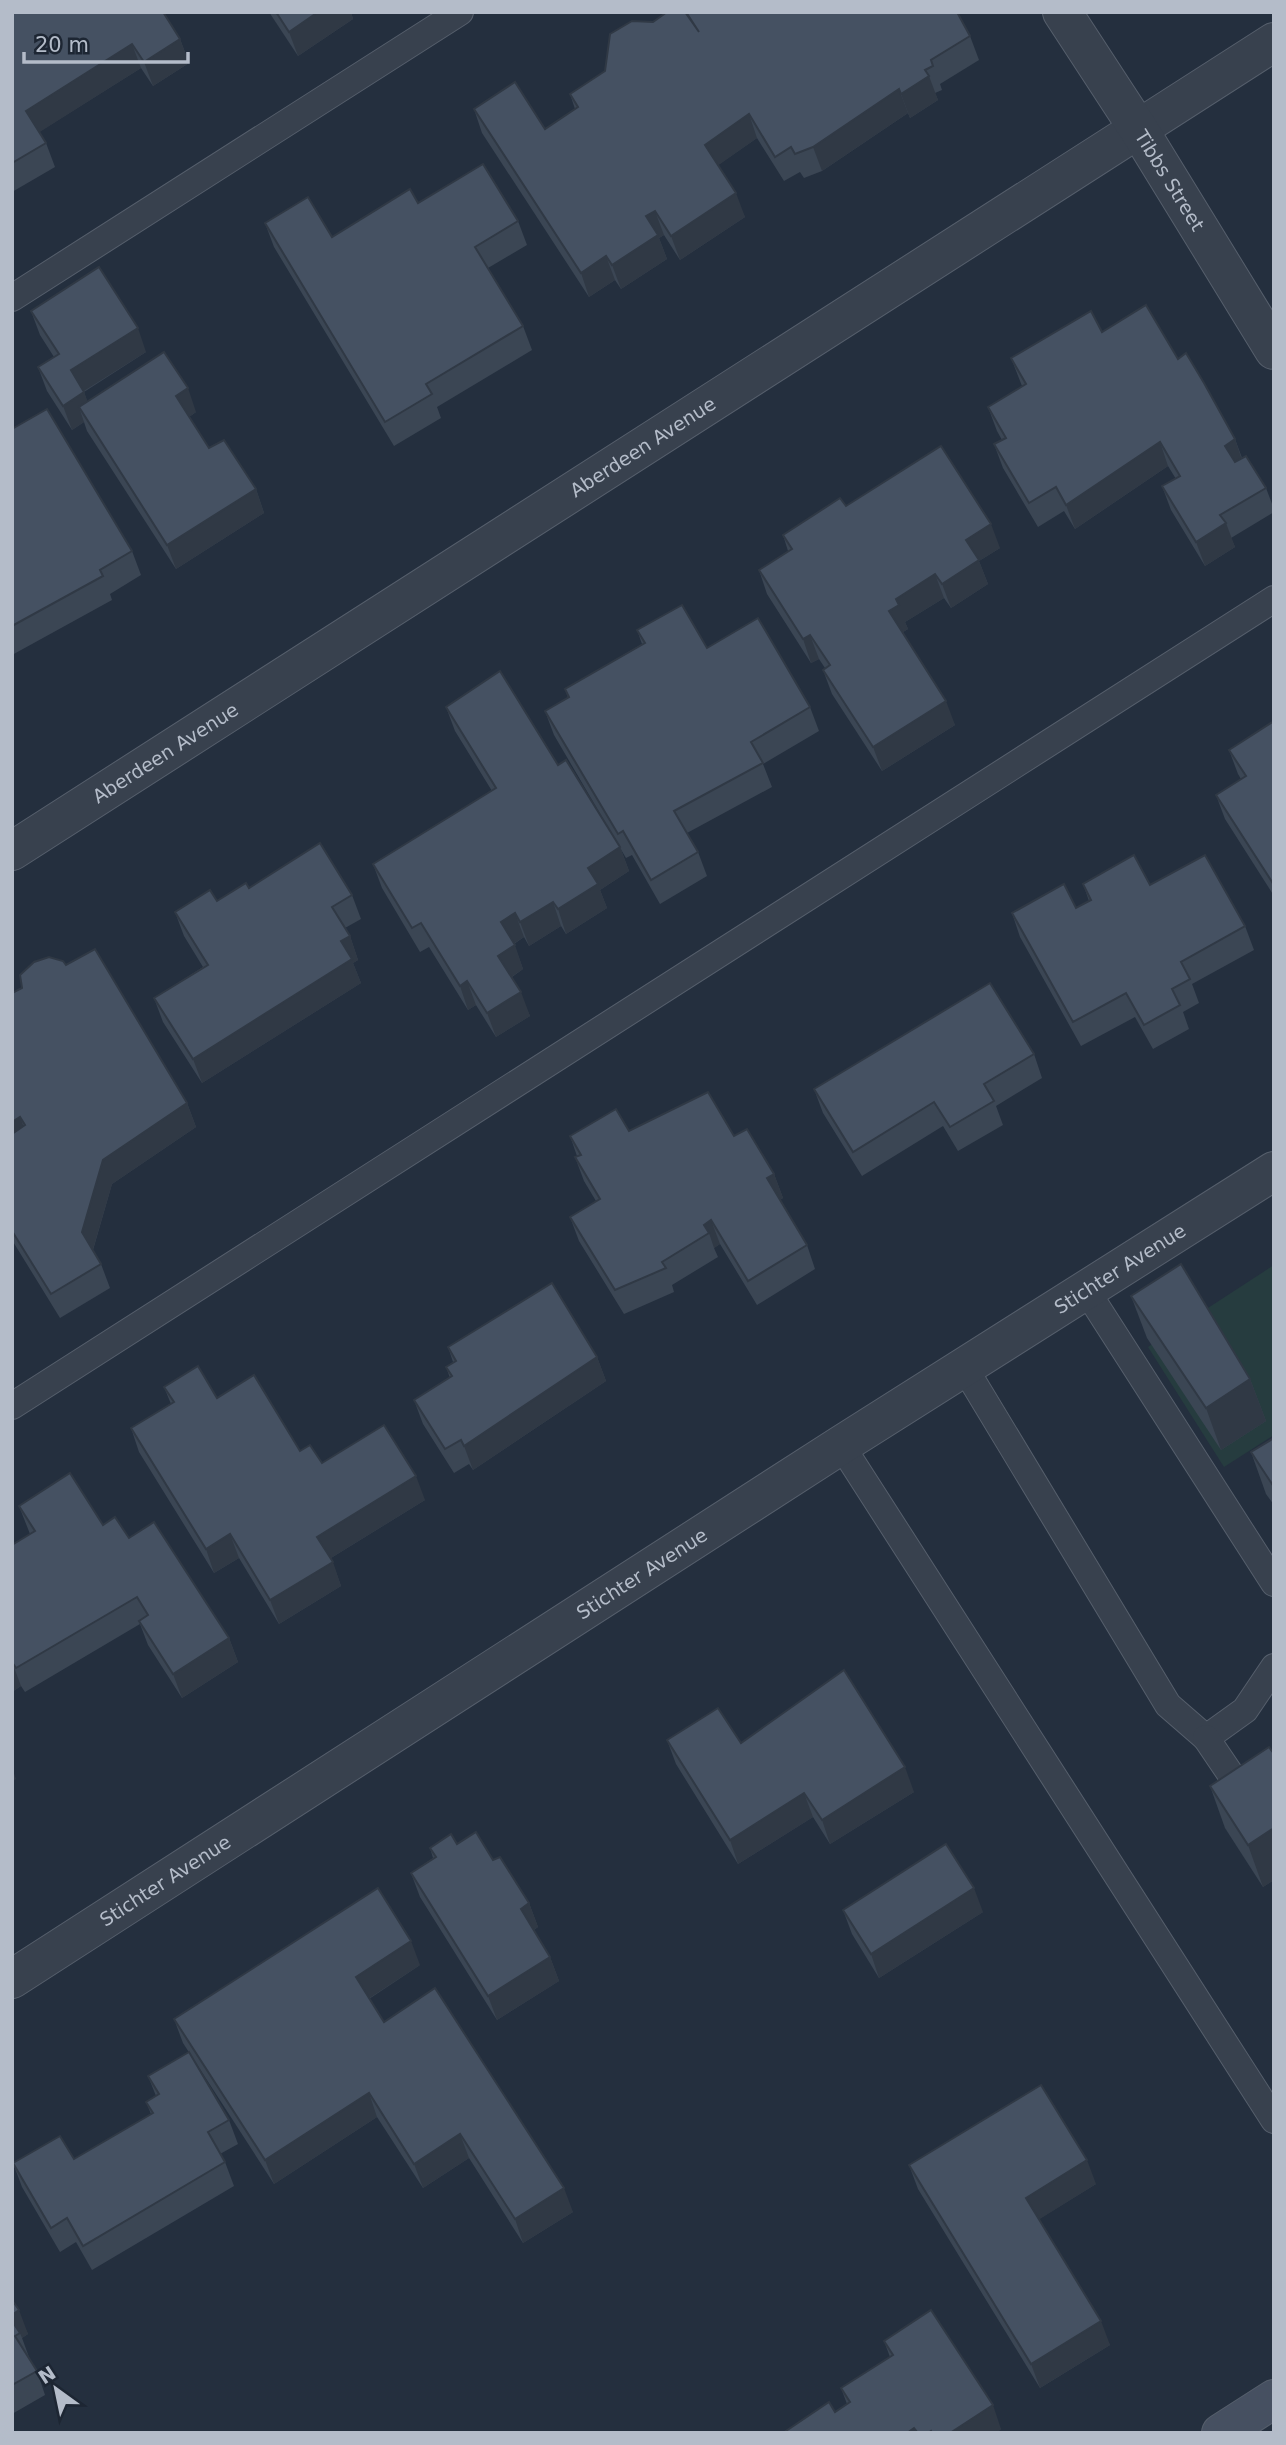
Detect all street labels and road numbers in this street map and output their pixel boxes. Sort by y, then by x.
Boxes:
street label: Tibbs Street [1130,125,1209,235]
street label: Aberdeen Avenue [566,392,719,501]
street label: Aberdeen Avenue [88,698,242,807]
street label: Stichter Avenue [1050,1219,1189,1318]
street label: Stichter Avenue [572,1523,711,1624]
street label: Stichter Avenue [96,1830,234,1931]

